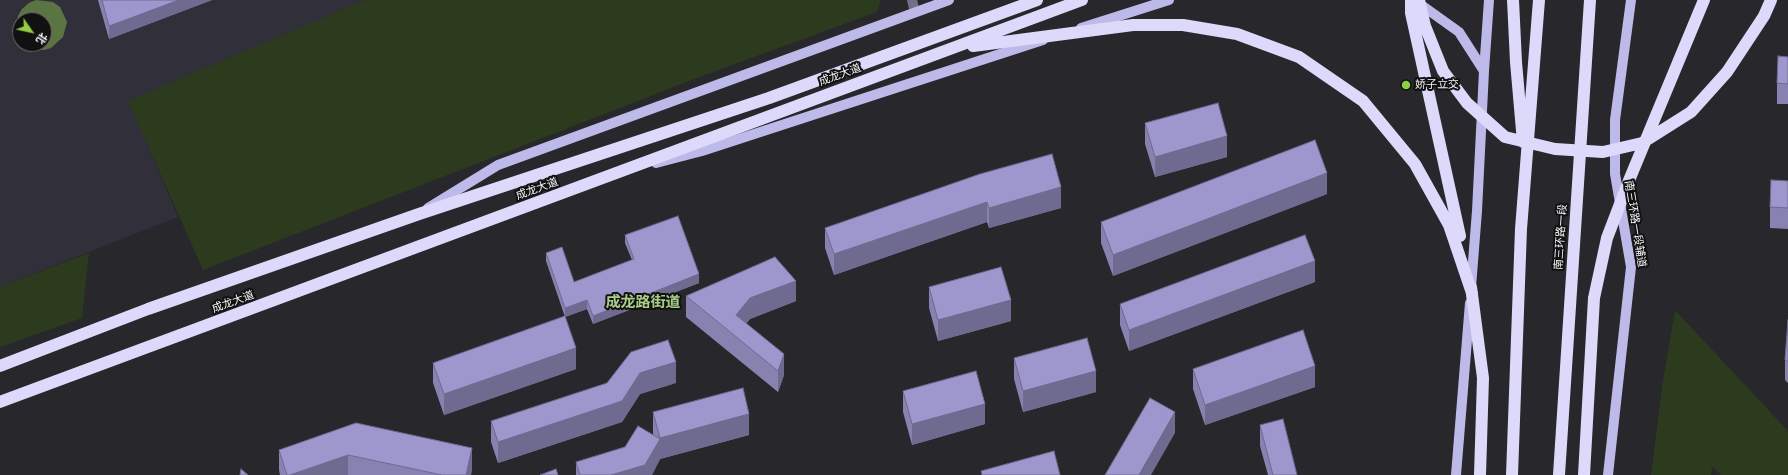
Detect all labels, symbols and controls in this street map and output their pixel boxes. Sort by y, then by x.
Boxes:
north arrow [12,12,52,52]
text: 北 [33,30,50,47]
street label: 成龙大道 [817,61,863,89]
place label: 娇子立交 [1415,78,1459,92]
marker: 娇子立交 [1400,79,1412,91]
street label: 成龙大道 [514,175,560,203]
street label: 南三环路一段辅道 [1622,180,1648,268]
street label: 南三环路一段 [1552,204,1570,270]
street label: 成龙大道 [210,288,256,316]
district label: 成龙路街道 [606,294,680,312]

